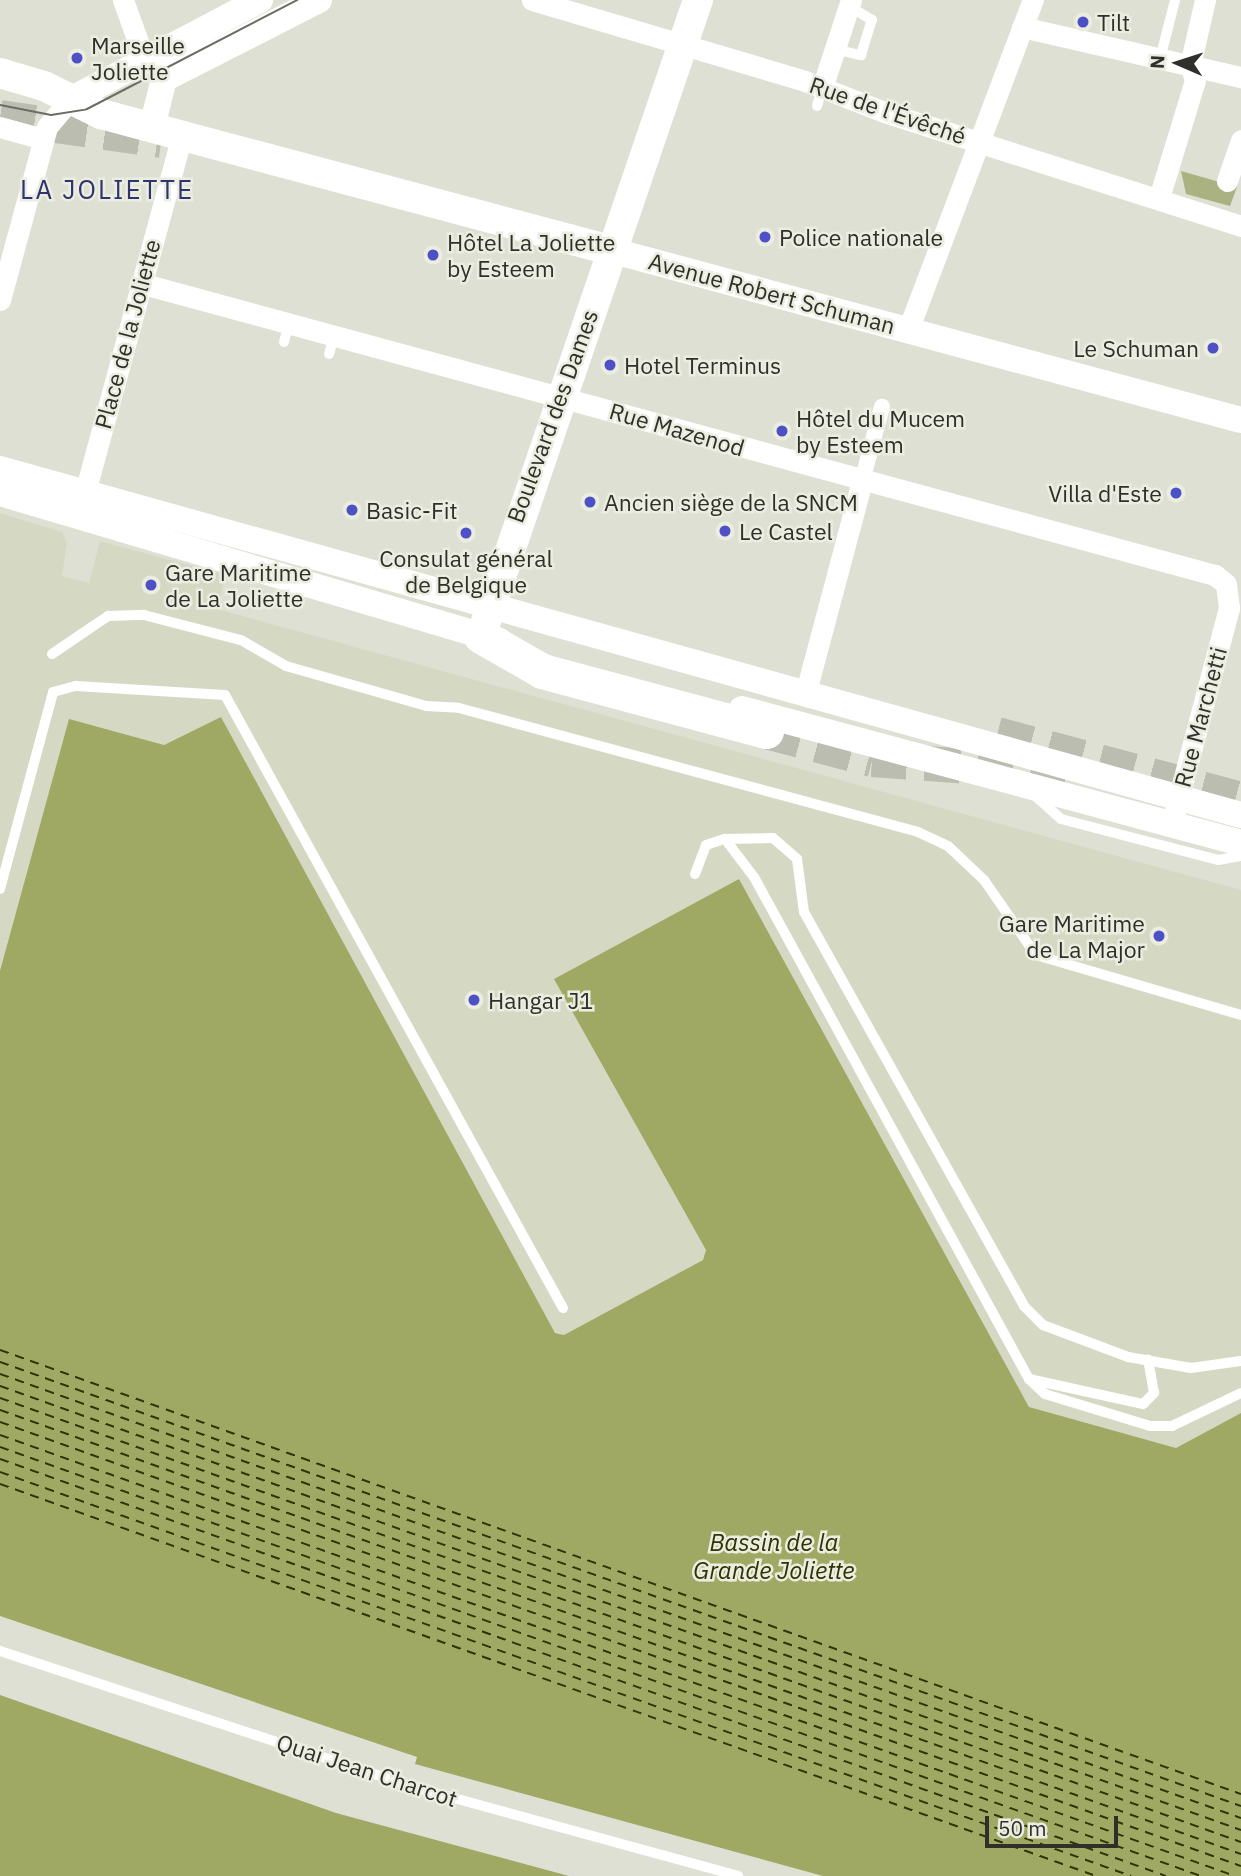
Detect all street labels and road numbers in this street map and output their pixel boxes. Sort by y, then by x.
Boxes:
street label: Rue de l'Évêché [806,70,970,150]
street label: Place de la Joliette [88,236,166,432]
street label: Avenue Robert Schuman [646,247,898,339]
street label: Boulevard des Dames [501,306,603,526]
street label: Rue Mazenod [606,397,748,461]
street label: Rue Marchetti [1168,644,1232,790]
street label: Quai Jean Charcot [273,1728,461,1812]

